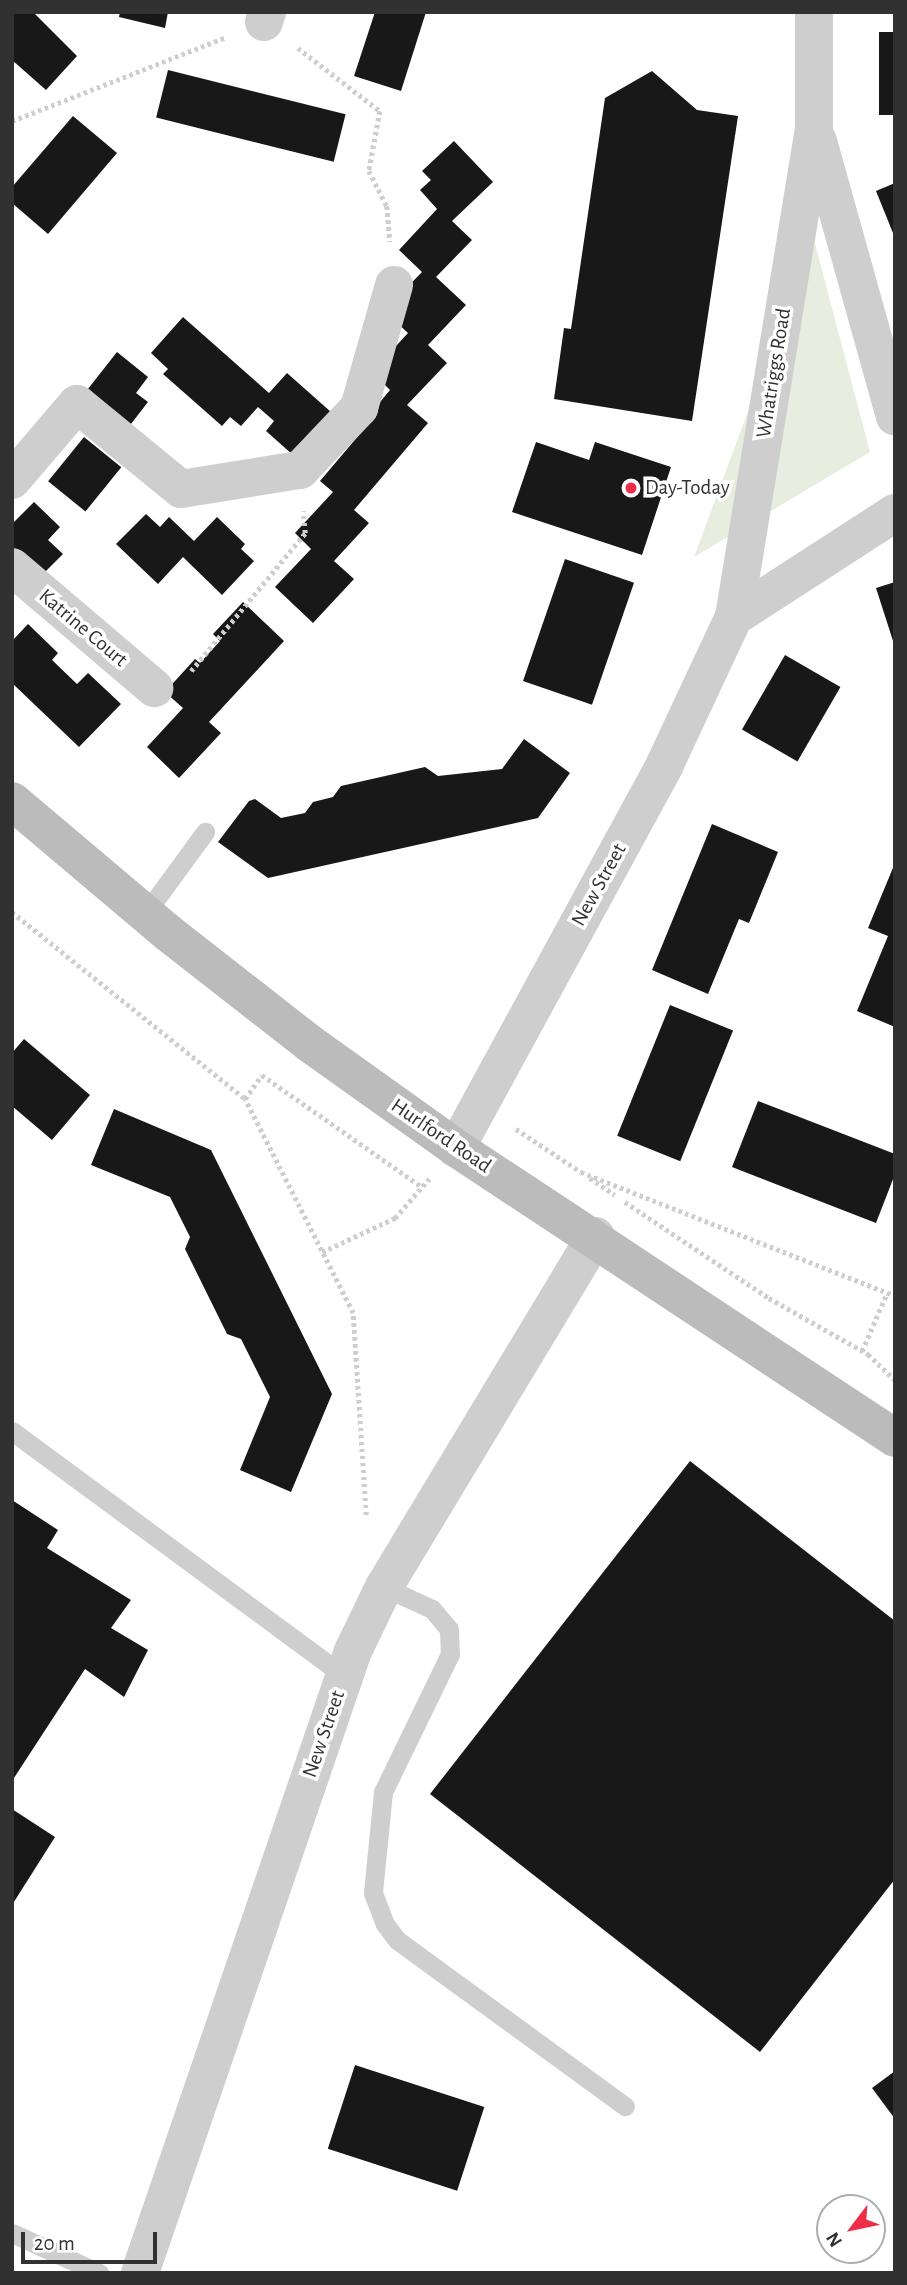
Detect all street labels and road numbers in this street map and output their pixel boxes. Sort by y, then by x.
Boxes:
street label: Whatriggs Road [751,306,797,440]
street label: Katrine Court [33,584,133,672]
street label: New Street [566,839,632,931]
street label: Hurlford Road [386,1093,496,1179]
street label: New Street [297,1687,351,1781]

